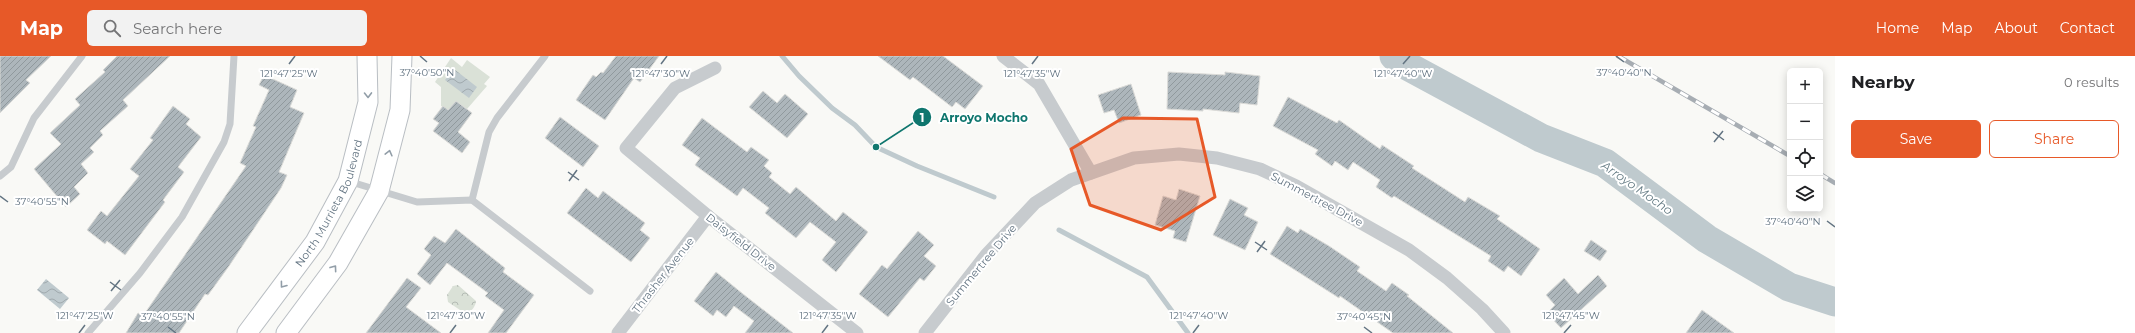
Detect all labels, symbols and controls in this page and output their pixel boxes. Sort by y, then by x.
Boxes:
search box [87,10,367,46]
text: Map [20,17,63,40]
icon: search [101,17,123,39]
text: Search here [133,19,222,38]
text: Home [1876,19,1919,37]
text: Map [1941,19,1972,37]
text: About [1994,19,2038,37]
text: Contact [2060,19,2115,37]
text: 37°40'50"N [400,66,454,79]
text: 37°40'40"N [1596,66,1652,79]
text: 121°47'25"W [260,67,318,80]
text: 121°47'30"W [632,67,690,80]
text: 121°47'35"W [1003,67,1061,80]
text: 121°47'40"W [1374,67,1432,80]
map controls [1787,68,1823,212]
button: + [1787,68,1823,104]
text: Nearby [1851,72,1915,92]
text: 0 results [2064,74,2119,90]
one-way arrow [364,92,372,98]
button: − [1787,104,1823,140]
callout: Arroyo Mocho [912,105,1036,129]
text: 1 [920,110,924,125]
text: Arroyo Mocho [939,110,1028,125]
button: Save [1851,120,1981,158]
button: Share [1989,120,2119,158]
street label: North Murrieta Boulevard [292,138,365,270]
button: locate [1787,140,1823,176]
one-way arrow [384,150,393,157]
water label: Arroyo Mocho [1598,157,1676,218]
street label: Summertree Drive [1268,169,1366,229]
button: layers [1787,176,1823,212]
text: 37°40'55"N [15,195,69,208]
street label: Daisyfield Drive [703,210,779,274]
text: 37°40'40"N [1765,215,1821,228]
street label: Summertree Drive [943,221,1020,309]
street label: Thrasher Avenue [629,234,697,316]
one-way arrow [329,265,336,272]
one-way arrow [281,280,288,287]
text: 121°47'25"W [56,309,114,322]
text: 121°47'30"W [427,309,485,322]
text: 121°47'35"W [799,309,857,322]
text: 121°47'40"W [1170,309,1228,322]
text: 121°47'45"W [1542,309,1600,322]
text: 37°40'55"N [141,310,195,323]
text: 37°40'45"N [1337,310,1391,323]

